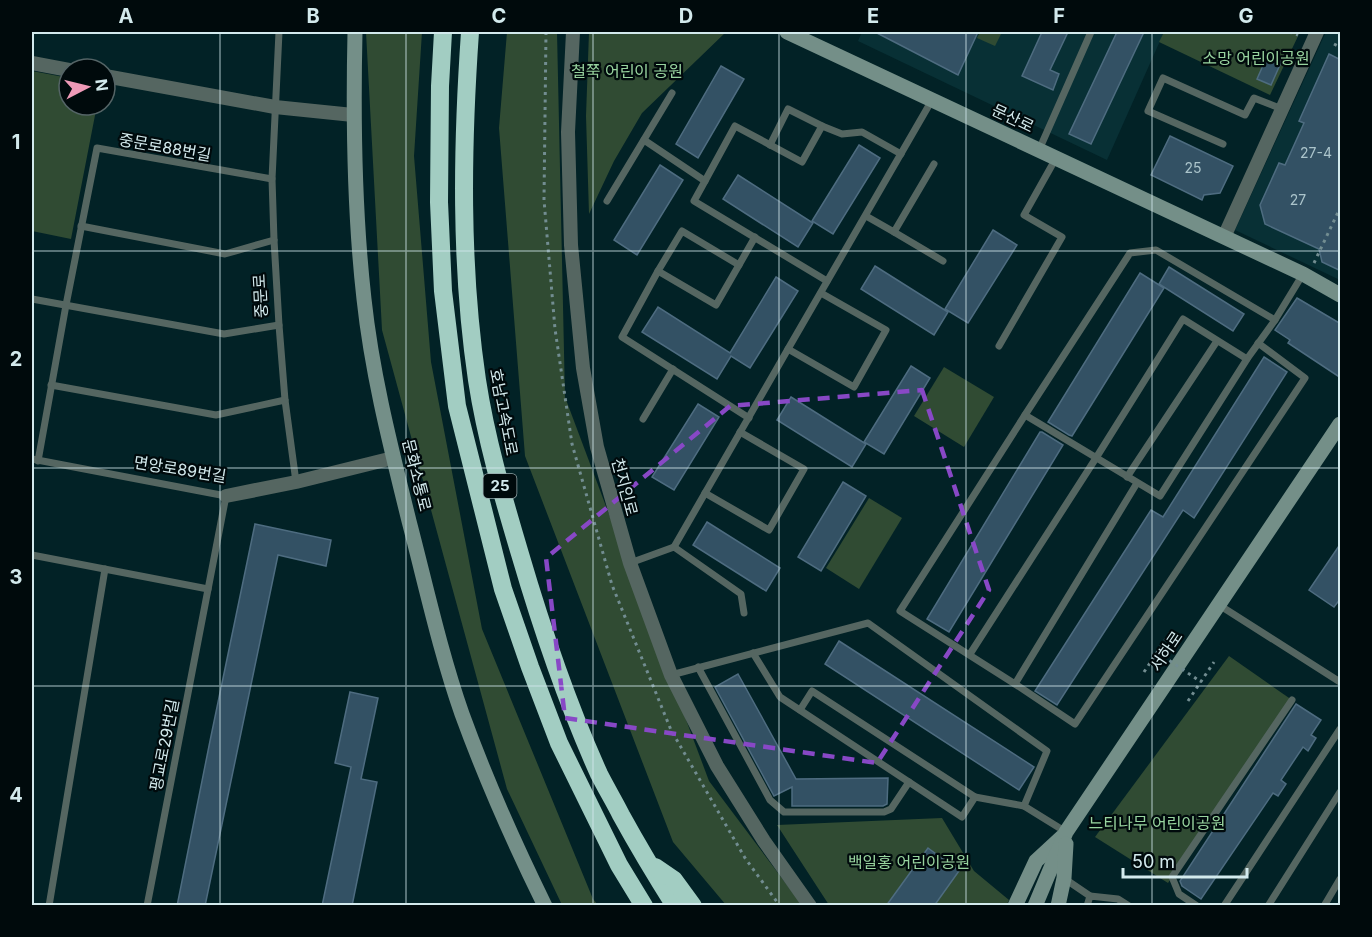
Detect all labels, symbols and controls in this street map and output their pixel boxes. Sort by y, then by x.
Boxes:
text: A [119,4,134,28]
text: B [306,4,320,28]
text: C [492,4,506,28]
text: D [679,4,693,28]
text: E [867,4,879,28]
text: F [1053,4,1065,28]
text: G [1238,4,1254,28]
park label: 소망 어린이공원 [1202,48,1310,68]
north arrow [57,57,117,117]
park label: 철쭉 어린이 공원 [571,61,683,81]
text: N [91,78,113,92]
street label: 문산로 [989,100,1037,137]
street label: 중문로88번길 [117,129,213,165]
text: 1 [12,130,20,154]
house number: 27-4 [1300,144,1332,161]
house number: 25 [1184,159,1202,176]
house number: 27 [1290,191,1306,208]
street label: 중문로 [249,273,271,319]
text: 2 [10,347,22,371]
street label: 호남고속도로 [486,367,522,458]
street label: 문화소통로 [398,437,436,513]
street label: 면앙로89번길 [132,452,228,486]
street label: 천지인로 [608,456,642,518]
road number: 25 [484,474,516,498]
text: 3 [10,565,22,589]
street label: 서하로 [1145,627,1187,675]
street label: 평교로29번길 [145,697,183,793]
text: 4 [9,783,23,807]
park label: 느티나무 어린이공원 [1089,813,1225,833]
scale bar [1123,841,1248,879]
text: 50 m [1132,851,1175,872]
park label: 백일홍 어린이공원 [848,852,970,872]

